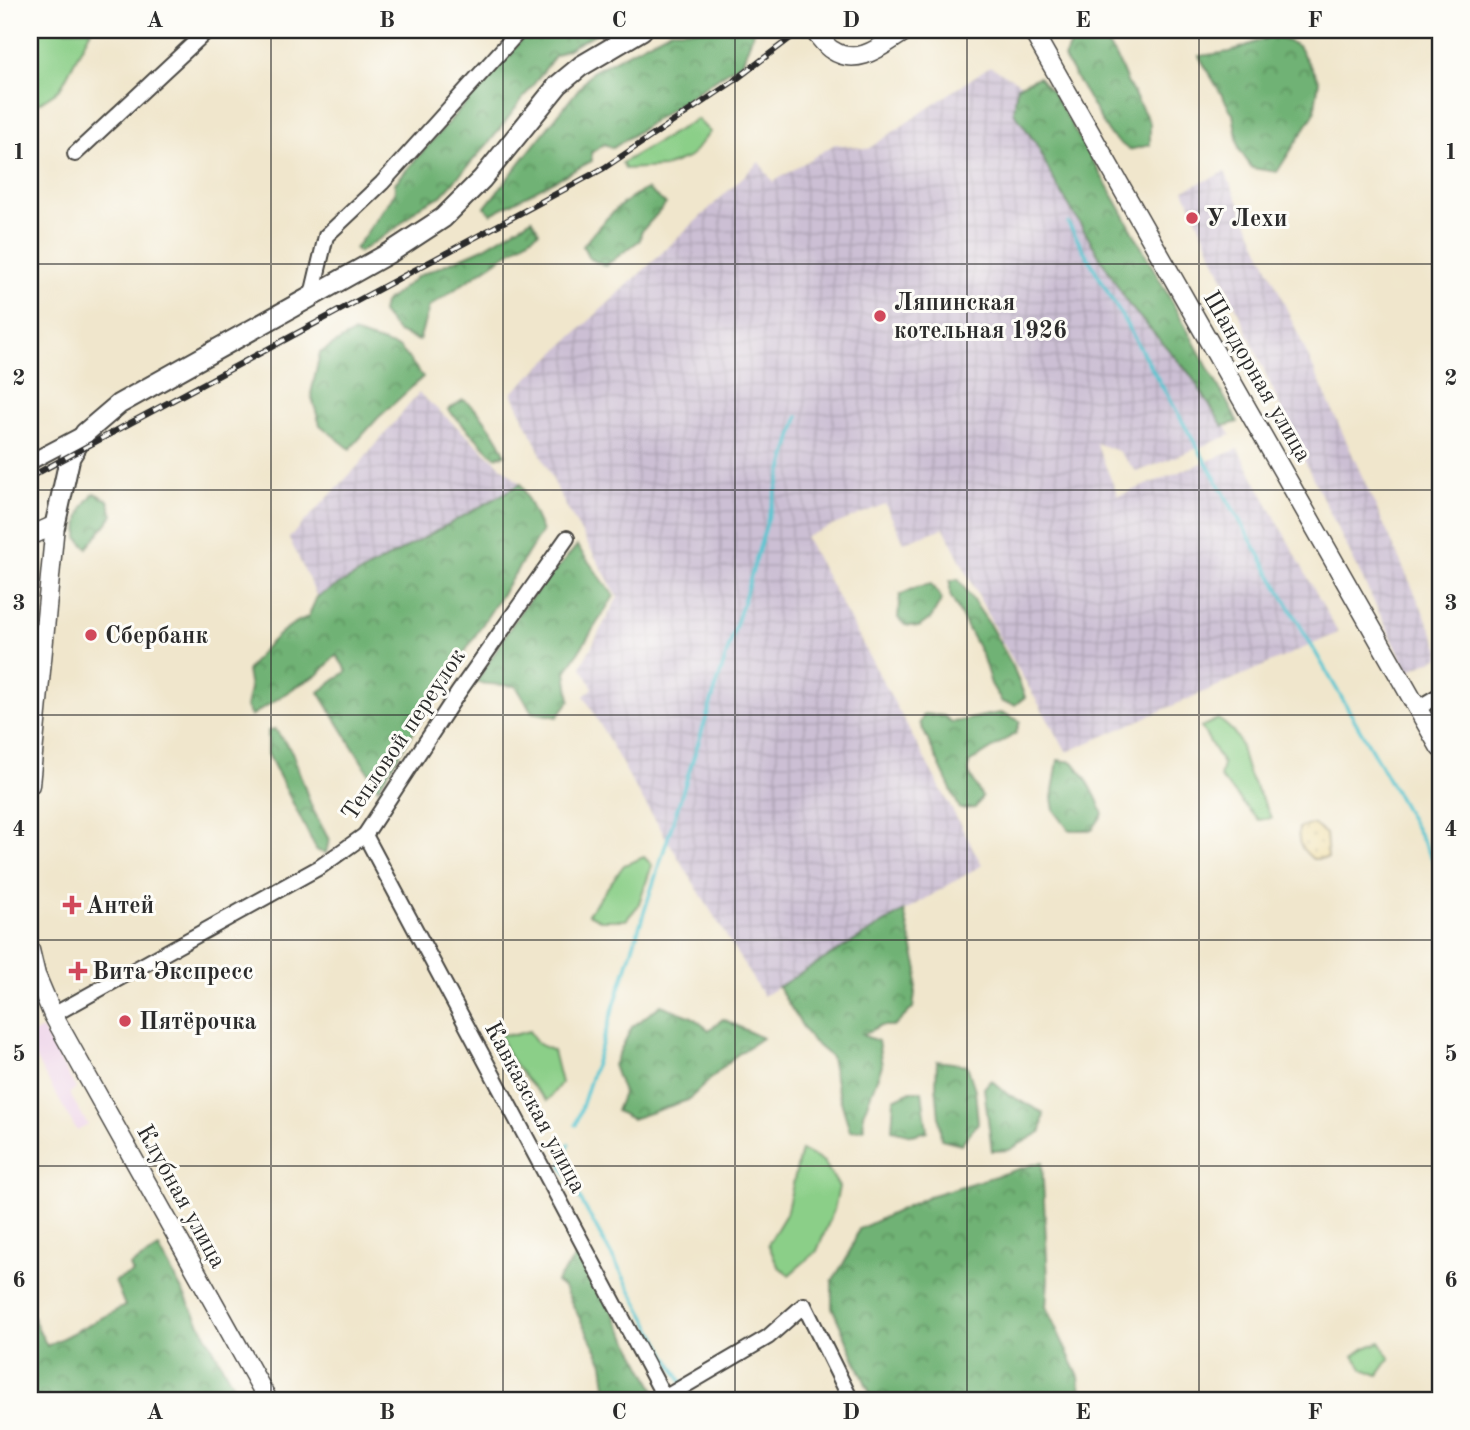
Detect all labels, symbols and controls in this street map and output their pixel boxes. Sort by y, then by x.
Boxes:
text: A [146,9,164,32]
text: B [379,9,395,32]
text: C [611,9,627,32]
text: D [842,9,860,32]
text: E [1075,9,1091,32]
text: F [1307,9,1323,32]
text: 1 [12,141,26,164]
text: 1 [1444,141,1458,164]
place label: У Лехи [1206,208,1287,232]
marker: У Лехи [1184,210,1200,226]
street label: Шандорная улица [1198,287,1315,467]
place label: Ляпинская котельная 1926 [894,292,1067,344]
marker: Ляпинская котельная 1926 [872,308,888,324]
text: 2 [12,367,26,390]
text: 2 [1444,367,1458,390]
text: 3 [12,592,26,615]
text: 3 [1444,592,1458,615]
place label: Сбербанк [105,625,208,649]
marker: Сбербанк [83,627,99,643]
street label: Тепловой переулок [338,645,471,825]
text: 4 [12,818,26,841]
text: 4 [1444,818,1458,841]
place label: Антей [86,895,154,919]
marker: Антей [64,897,80,913]
place label: Вита Экспресс [92,961,254,985]
marker: Вита Экспресс [70,963,86,979]
place label: Пятёрочка [139,1011,257,1035]
marker: Пятёрочка [117,1013,133,1029]
street label: Кавказская улица [479,1018,590,1198]
text: 5 [12,1043,26,1066]
text: 5 [1444,1043,1458,1066]
street label: Клубная улица [131,1121,230,1273]
text: 6 [12,1269,26,1292]
text: 6 [1444,1269,1458,1292]
text: A [146,1401,164,1424]
text: B [379,1401,395,1424]
text: C [611,1401,627,1424]
text: D [842,1401,860,1424]
text: E [1075,1401,1091,1424]
text: F [1307,1401,1323,1424]

